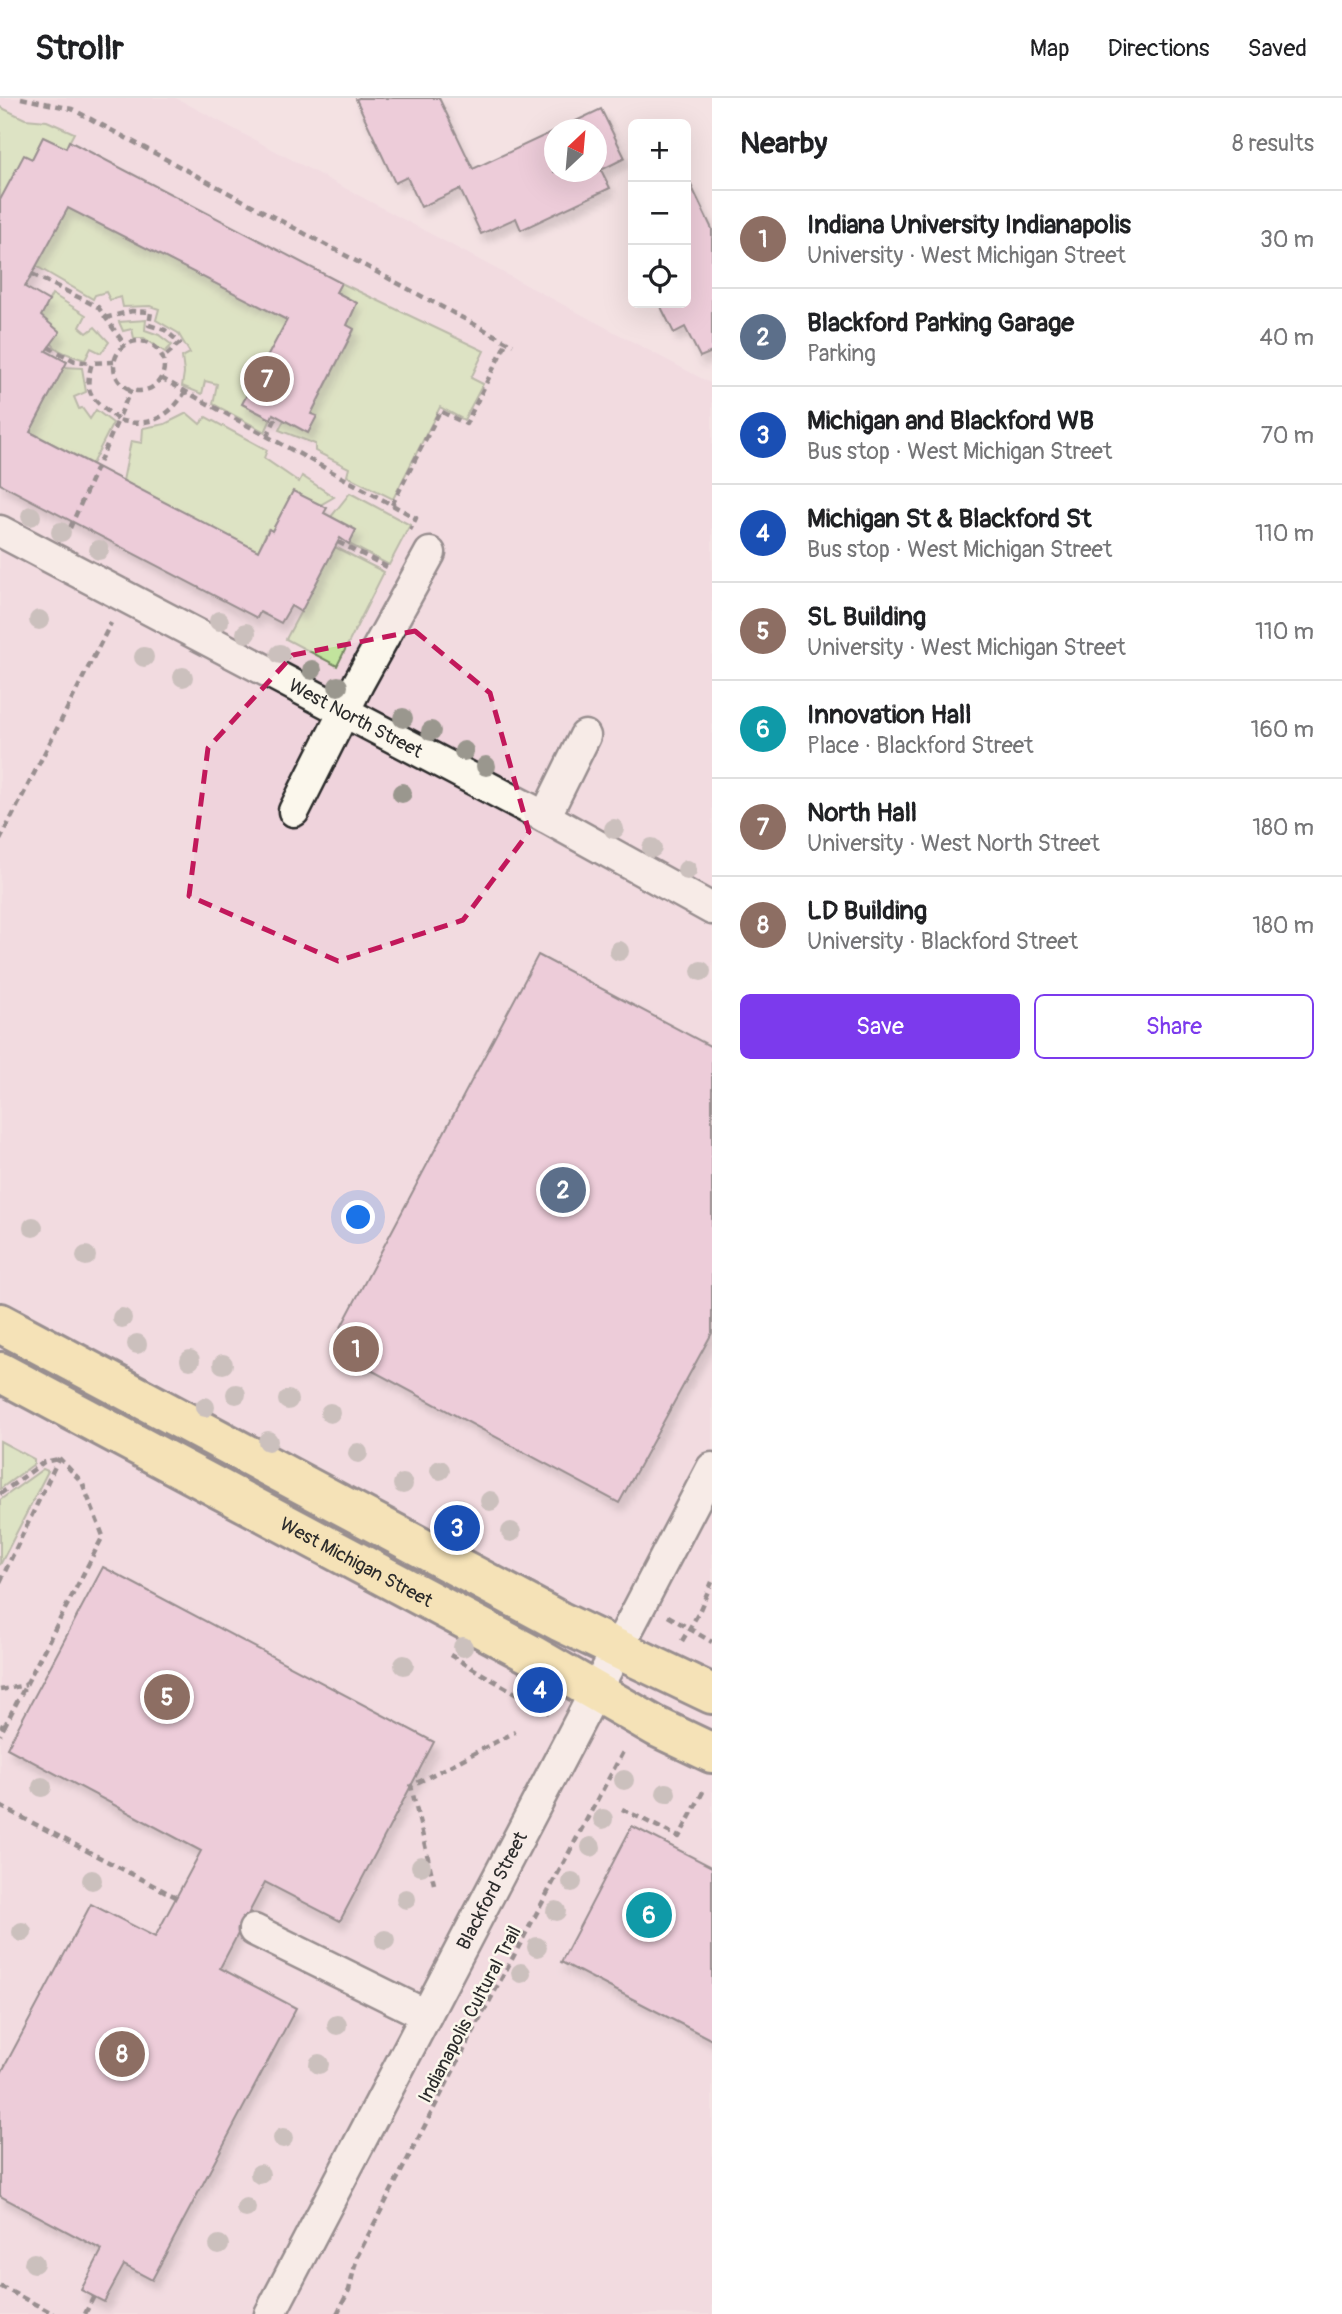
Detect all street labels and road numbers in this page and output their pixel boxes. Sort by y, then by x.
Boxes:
street label: West North Street [284,674,427,764]
street label: West Michigan Street [276,1512,437,1613]
street label: Blackford Street [452,1827,533,1954]
street label: Indianapolis Cultural Trail [413,1922,527,2107]

